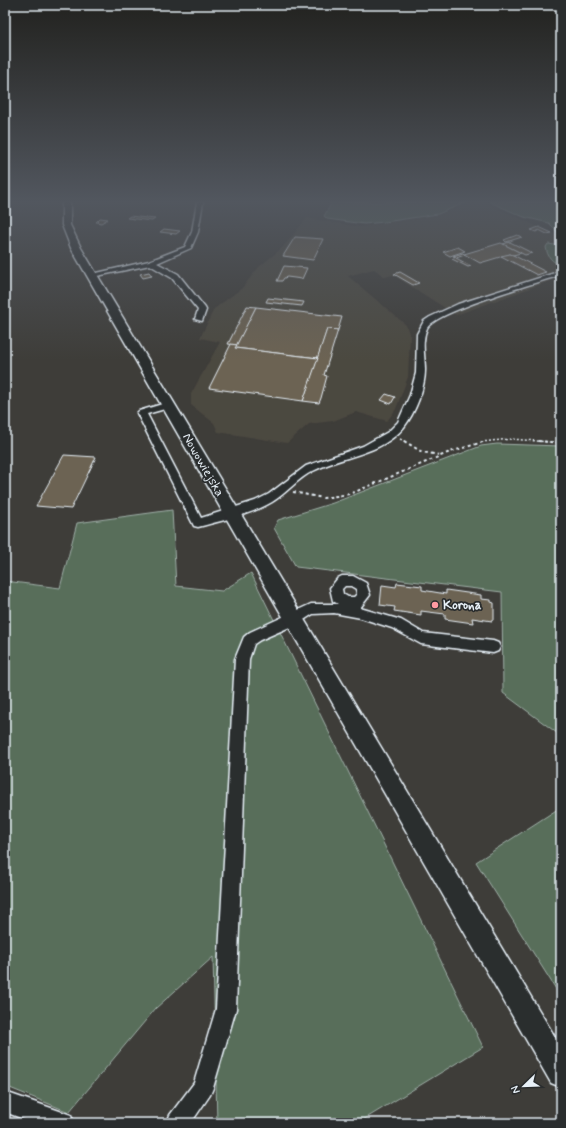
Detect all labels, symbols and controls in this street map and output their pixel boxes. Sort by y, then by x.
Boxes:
street label: Nowowiejska [178,430,228,500]
place label: Korona [443,597,482,614]
marker: Korona [430,600,440,610]
north arrow [504,1066,544,1106]
text: N [508,1083,524,1096]

